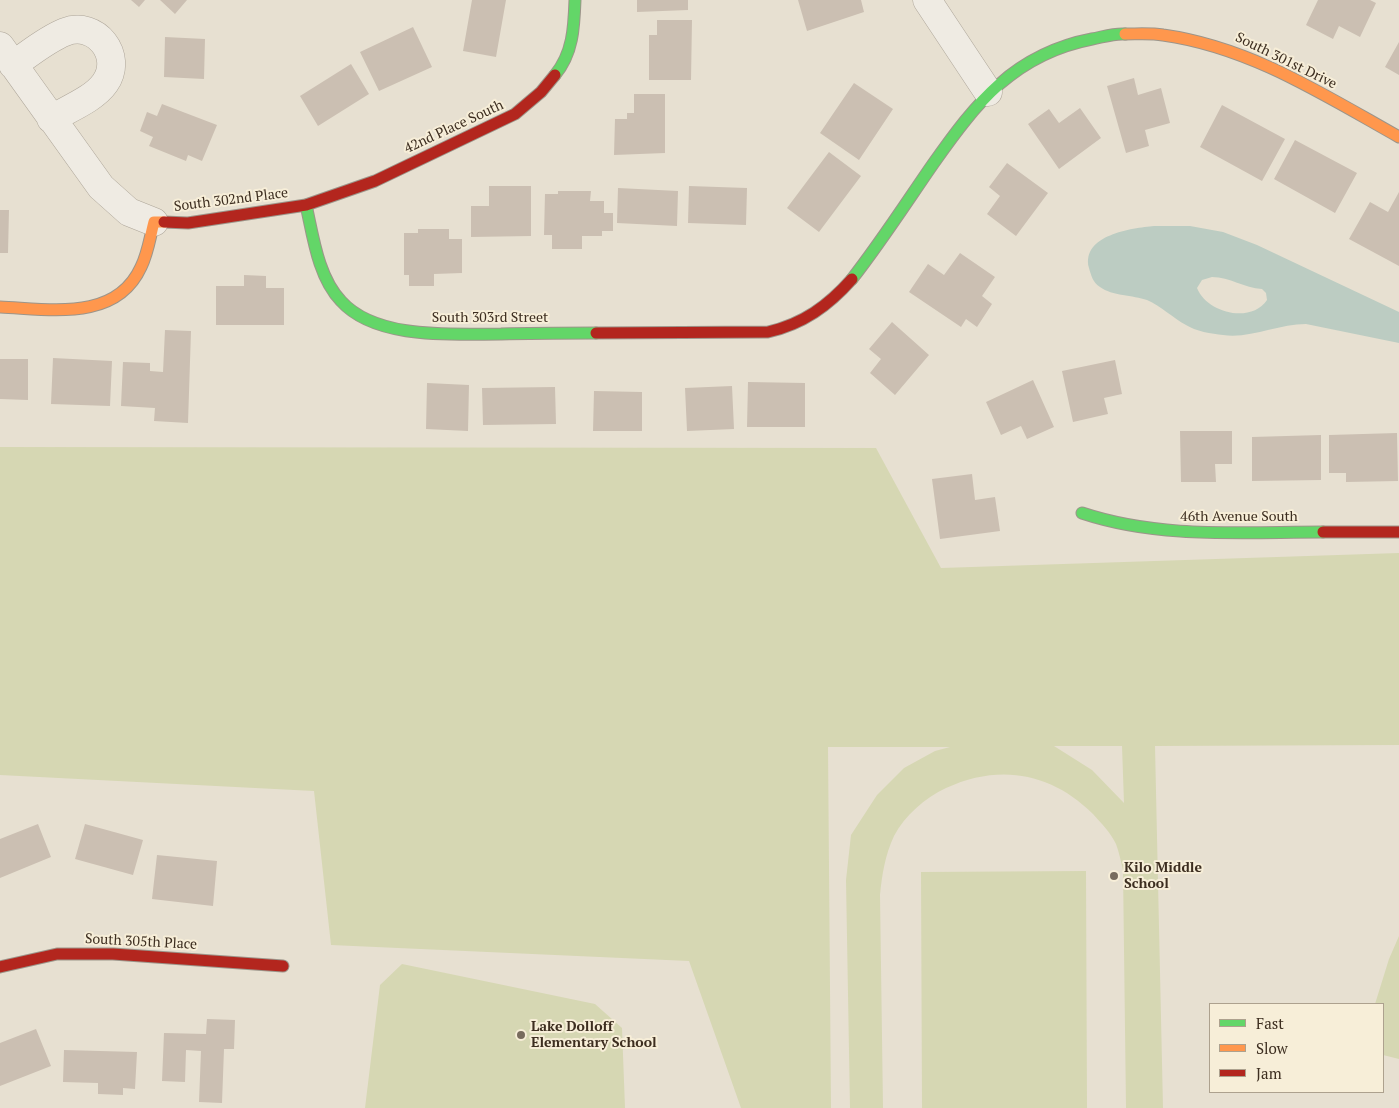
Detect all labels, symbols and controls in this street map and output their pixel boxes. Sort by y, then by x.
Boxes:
street label: South 301st Drive [1233,29,1339,93]
street label: 42nd Place South [402,97,506,157]
street label: South 302nd Place [173,185,289,215]
street label: South 303rd Street [432,310,548,326]
street label: 46th Avenue South [1180,509,1298,525]
place label: Kilo Middle School [1124,860,1202,892]
marker: Kilo Middle School [1108,870,1120,882]
street label: South 305th Place [85,931,197,953]
legend [1209,1003,1384,1093]
text: Fast [1256,1013,1284,1033]
place label: Lake Dolloff Elementary School [531,1019,657,1052]
marker: Lake Dolloff Elementary School [515,1029,527,1041]
text: Slow [1256,1038,1288,1058]
text: Jam [1256,1063,1282,1083]

